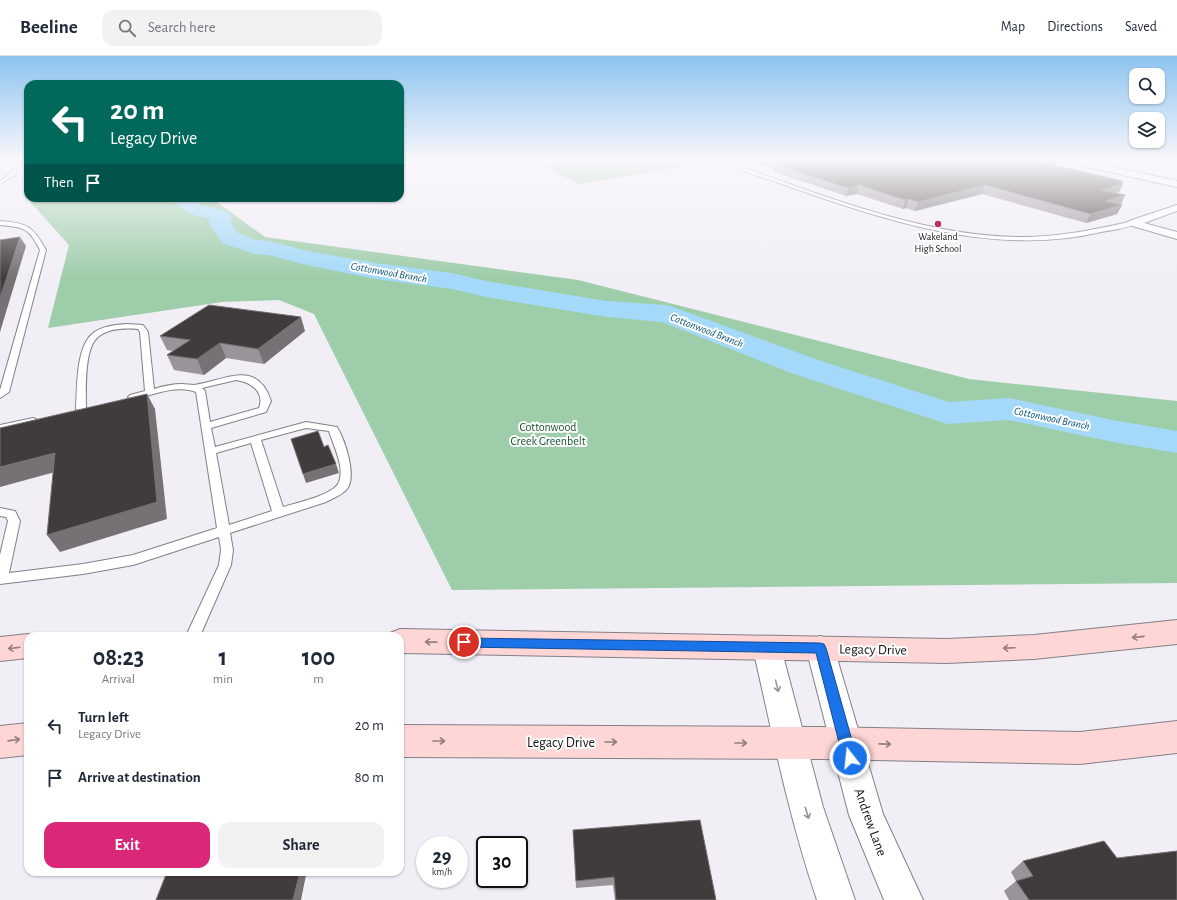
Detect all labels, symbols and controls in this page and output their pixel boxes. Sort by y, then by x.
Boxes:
search box [102,10,382,46]
icon: search [116,17,138,39]
text: Beeline [20,18,78,37]
text: Search here [148,20,216,35]
text: Map [1001,20,1025,34]
text: Directions [1047,20,1103,34]
text: Saved [1125,20,1157,34]
map controls [1129,68,1165,148]
button: search [1129,68,1165,104]
icon: left [44,96,96,148]
text: 20 m [110,97,165,125]
button: layers [1129,112,1165,148]
text: Legacy Drive [110,130,197,148]
icon: arrive [82,172,104,194]
text: Then [44,175,74,190]
marker: Wakeland High School [933,219,943,229]
place label: Wakeland High School [915,232,961,254]
water label: Cottonwood Branch [350,260,428,285]
water label: Cottonwood Branch [669,312,745,349]
water label: Cottonwood Branch [1013,405,1091,432]
park label: Cottonwood Creek Greenbelt [511,421,586,447]
pin [447,625,481,659]
icon: arrive [453,631,475,653]
one-way arrow [1132,633,1145,640]
one-way arrow [425,638,438,646]
street label: Legacy Drive [839,642,907,658]
one-way arrow [8,644,21,651]
one-way arrow [1003,644,1016,652]
text: 08:23 [93,646,144,670]
text: 1 [219,646,227,670]
text: 100 [302,646,335,670]
text: Arrival [102,673,135,686]
text: min [213,673,233,686]
text: m [313,673,324,686]
one-way arrow [773,679,781,692]
text: Turn left [78,710,129,725]
icon: left [44,715,66,737]
text: 20 m [355,718,384,733]
text: Legacy Drive [78,728,141,741]
street label: Legacy Drive [527,736,595,750]
one-way arrow [7,737,20,744]
one-way arrow [432,737,445,745]
position arrow [829,737,871,779]
one-way arrow [604,738,617,746]
one-way arrow [734,739,747,747]
one-way arrow [878,740,891,748]
icon: arrive [44,767,66,789]
text: Arrive at destination [78,770,201,785]
text: 80 m [354,770,384,785]
street label: Andrew Lane [851,787,889,858]
one-way arrow [804,806,811,819]
button: Exit [44,822,210,868]
button: Share [218,822,384,868]
speed limit sign: 30 [476,836,528,888]
text: 29 [432,847,452,867]
text: km/h [432,867,452,877]

